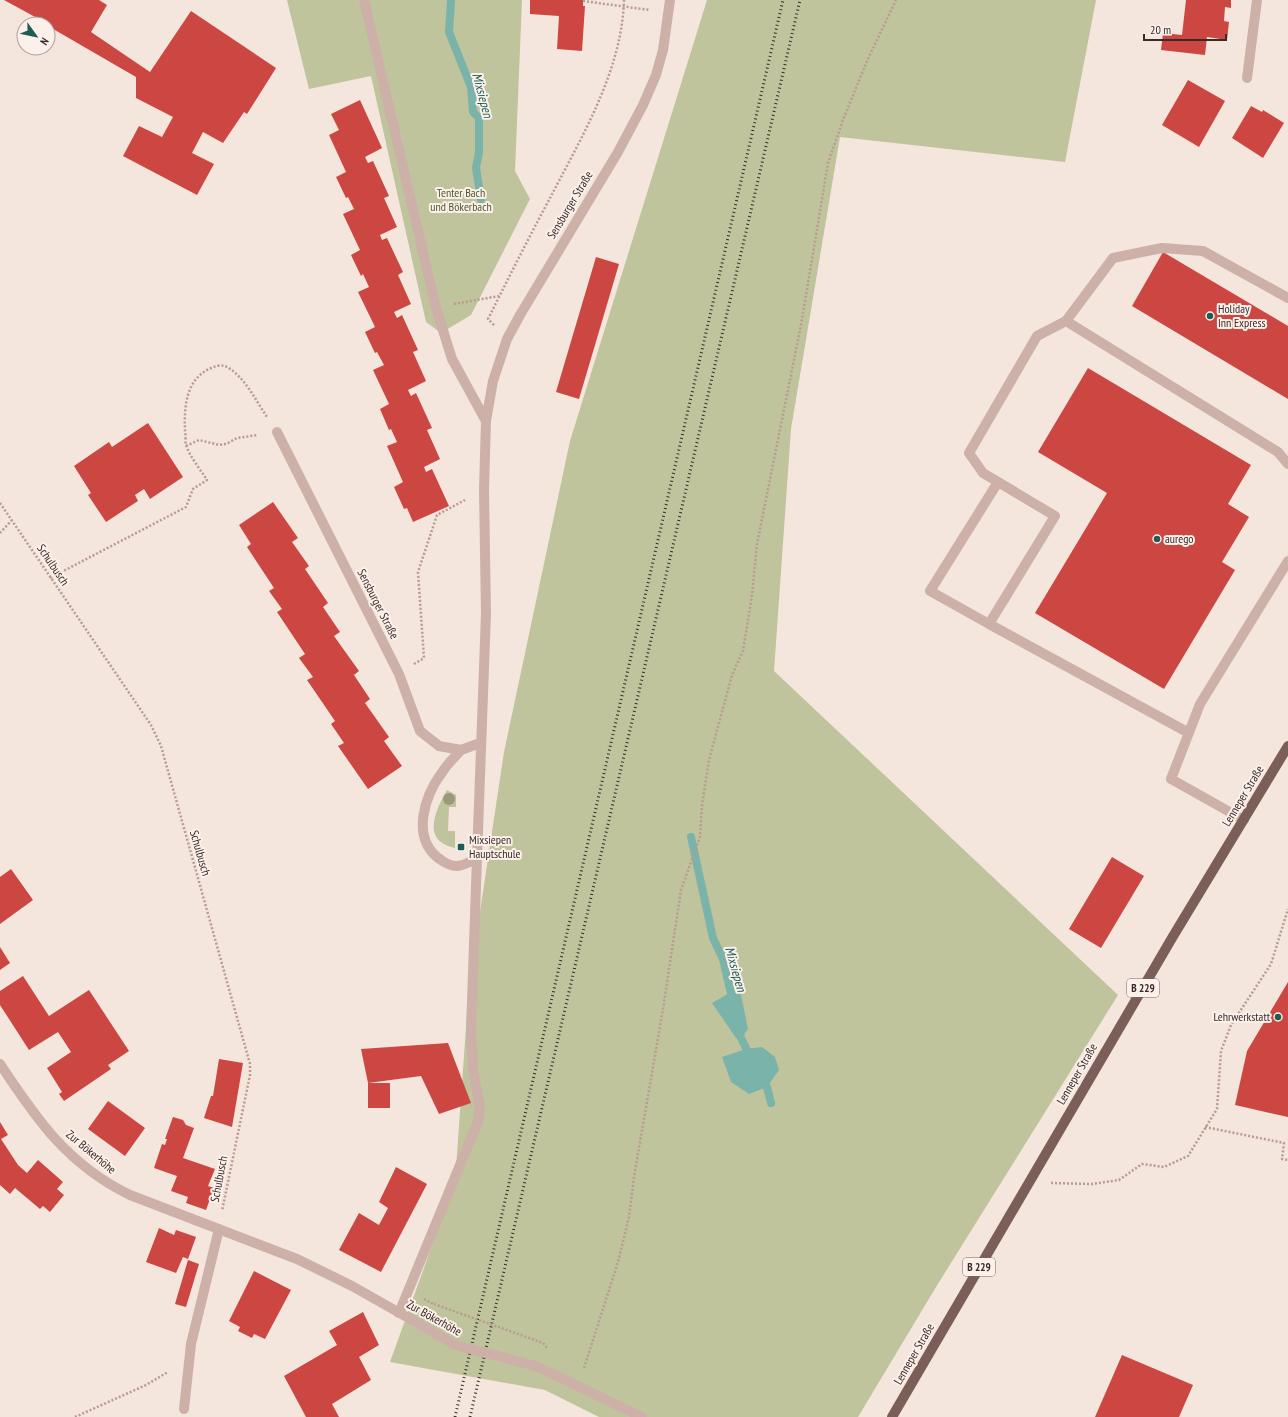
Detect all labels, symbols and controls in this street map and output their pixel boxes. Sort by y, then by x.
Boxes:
north arrow [16,16,56,56]
scale bar [1144,16,1226,42]
text: 20 m [1150,22,1171,37]
text: N [37,35,52,48]
water label: Mixsiepen [468,71,497,121]
street label: Sensburger Straße [543,168,596,241]
park label: Tenter Bach und Bökerbach [430,185,492,214]
place label: Holiday Inn Express [1218,301,1266,330]
marker: Holiday Inn Express [1205,311,1215,321]
place label: aurego [1165,531,1194,546]
marker: aurego [1152,534,1162,544]
street label: Schulbusch [34,541,73,588]
street label: Sensburger Straße [354,566,402,641]
street label: Lenneper Straße [1219,763,1267,829]
street label: Schulbusch [187,828,214,877]
place label: Mixsiepen Hauptschule [469,832,521,861]
marker: Mixsiepen Hauptschule [456,842,466,852]
water label: Mixsiepen [721,945,750,995]
road number: B 229 [1127,979,1159,997]
place label: Lehrwerkstatt [1213,1009,1271,1024]
marker: Lehrwerkstatt [1273,1012,1283,1022]
street label: Lenneper Straße [1053,1040,1100,1107]
street label: Zur Bökerhöhe [63,1126,119,1177]
street label: Schulbusch [207,1155,230,1203]
road number: B 229 [963,1258,995,1276]
street label: Zur Bökerhöhe [404,1296,464,1339]
street label: Lenneper Straße [890,1320,937,1387]

